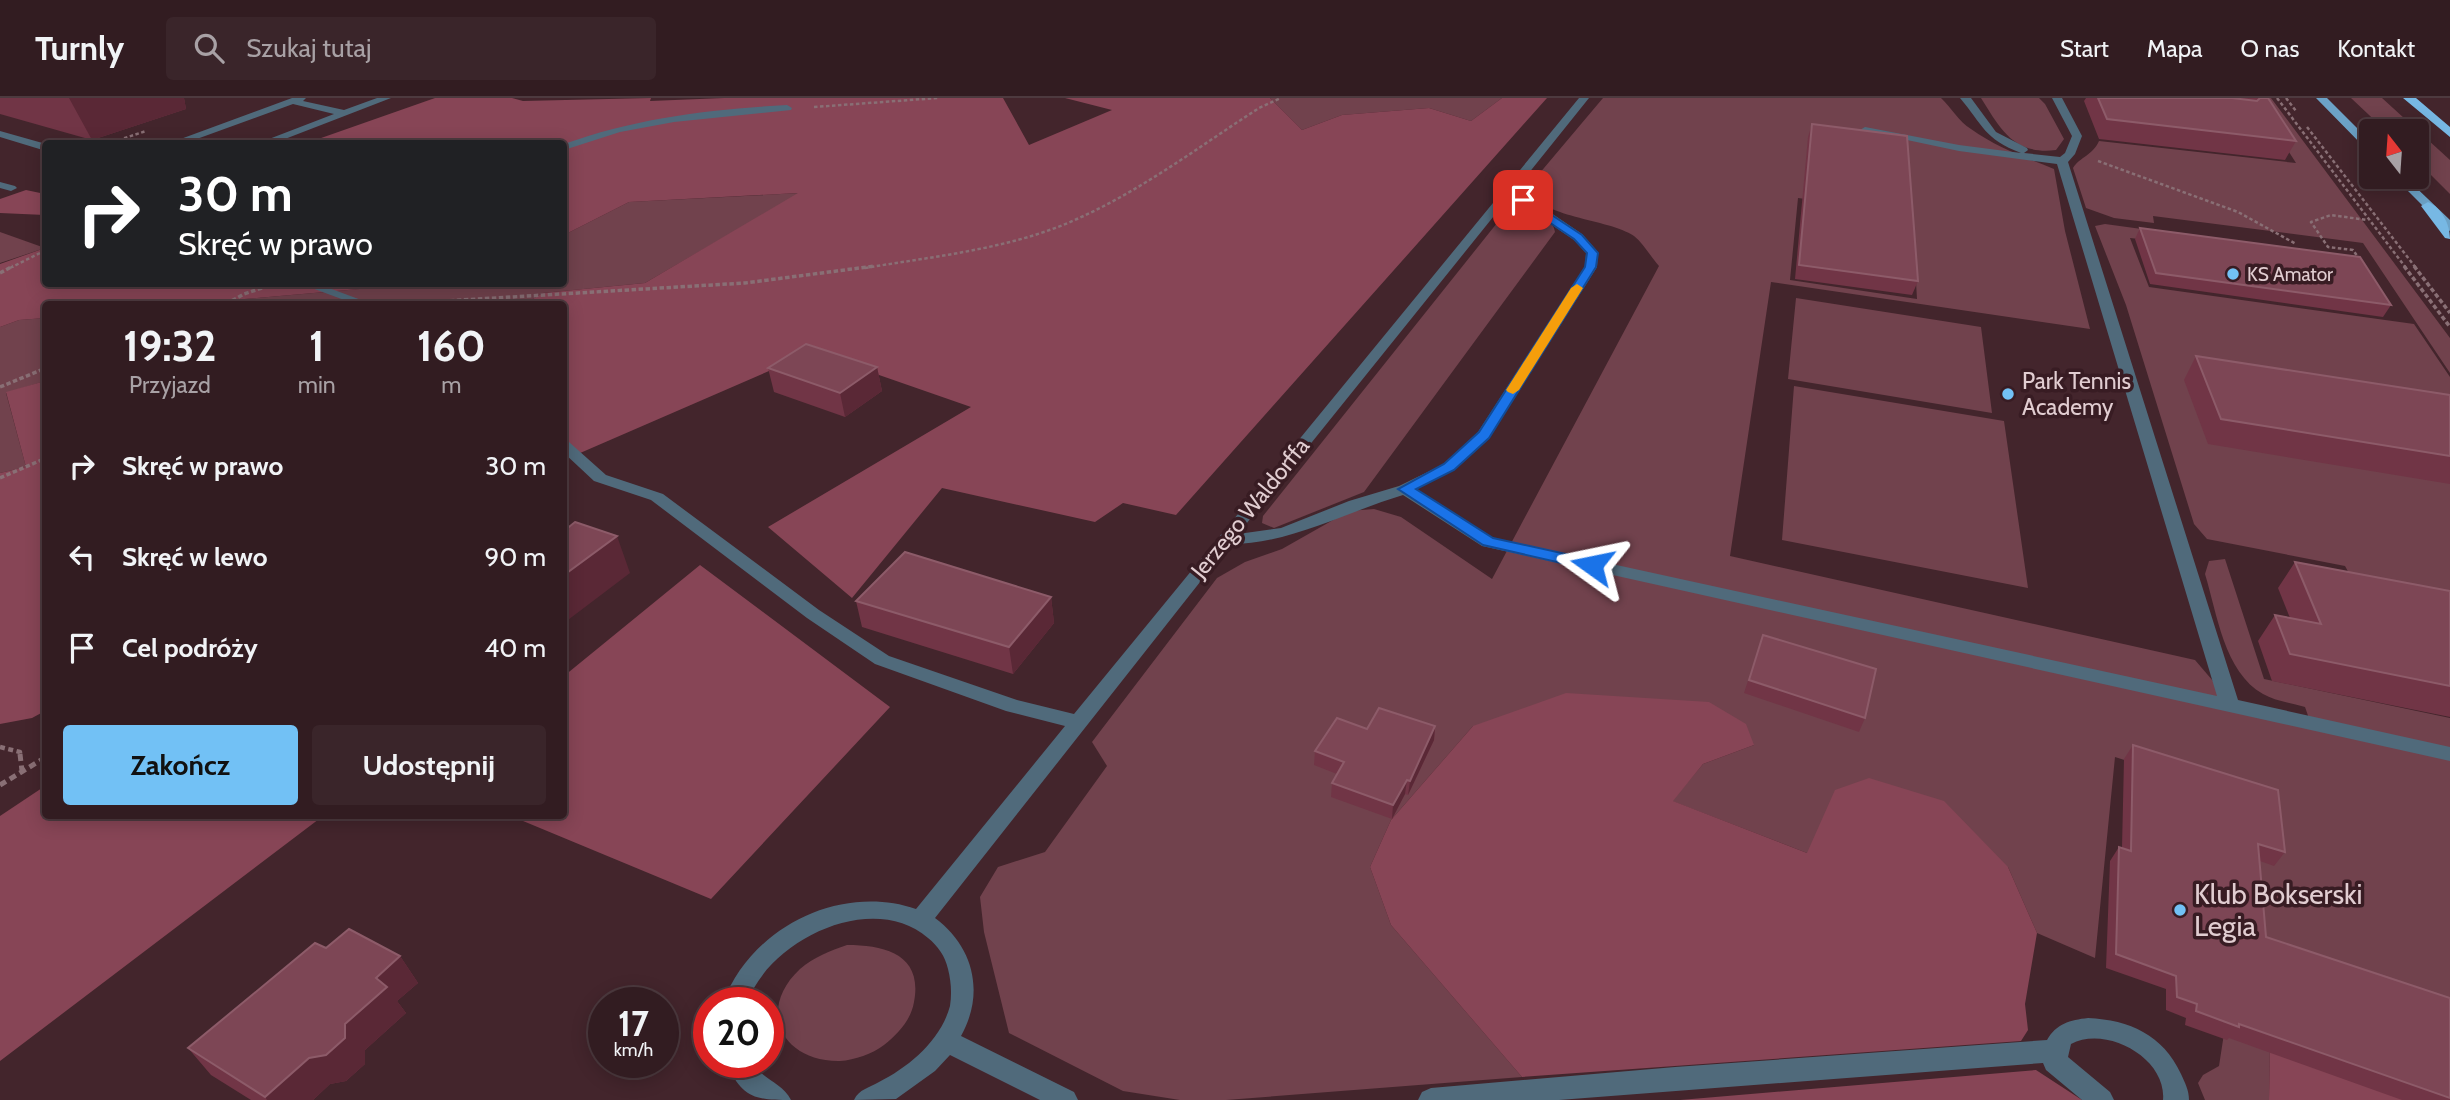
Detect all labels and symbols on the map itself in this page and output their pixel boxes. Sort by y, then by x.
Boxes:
north arrow [2359,119,2429,189]
pin [1493,170,1553,230]
place label: KS Amator [2247,263,2333,286]
marker: KS Amator [2225,266,2241,282]
place label: Park Tennis Academy [2022,367,2131,421]
marker: Park Tennis Academy [2000,386,2016,402]
street label: Jerzego Waldorffa [1184,432,1315,585]
position arrow [1555,528,1629,602]
place label: Klub Bokserski Legia [2194,877,2362,943]
marker: Klub Bokserski Legia [2172,902,2188,918]
speed limit sign: 20 [693,987,784,1078]

